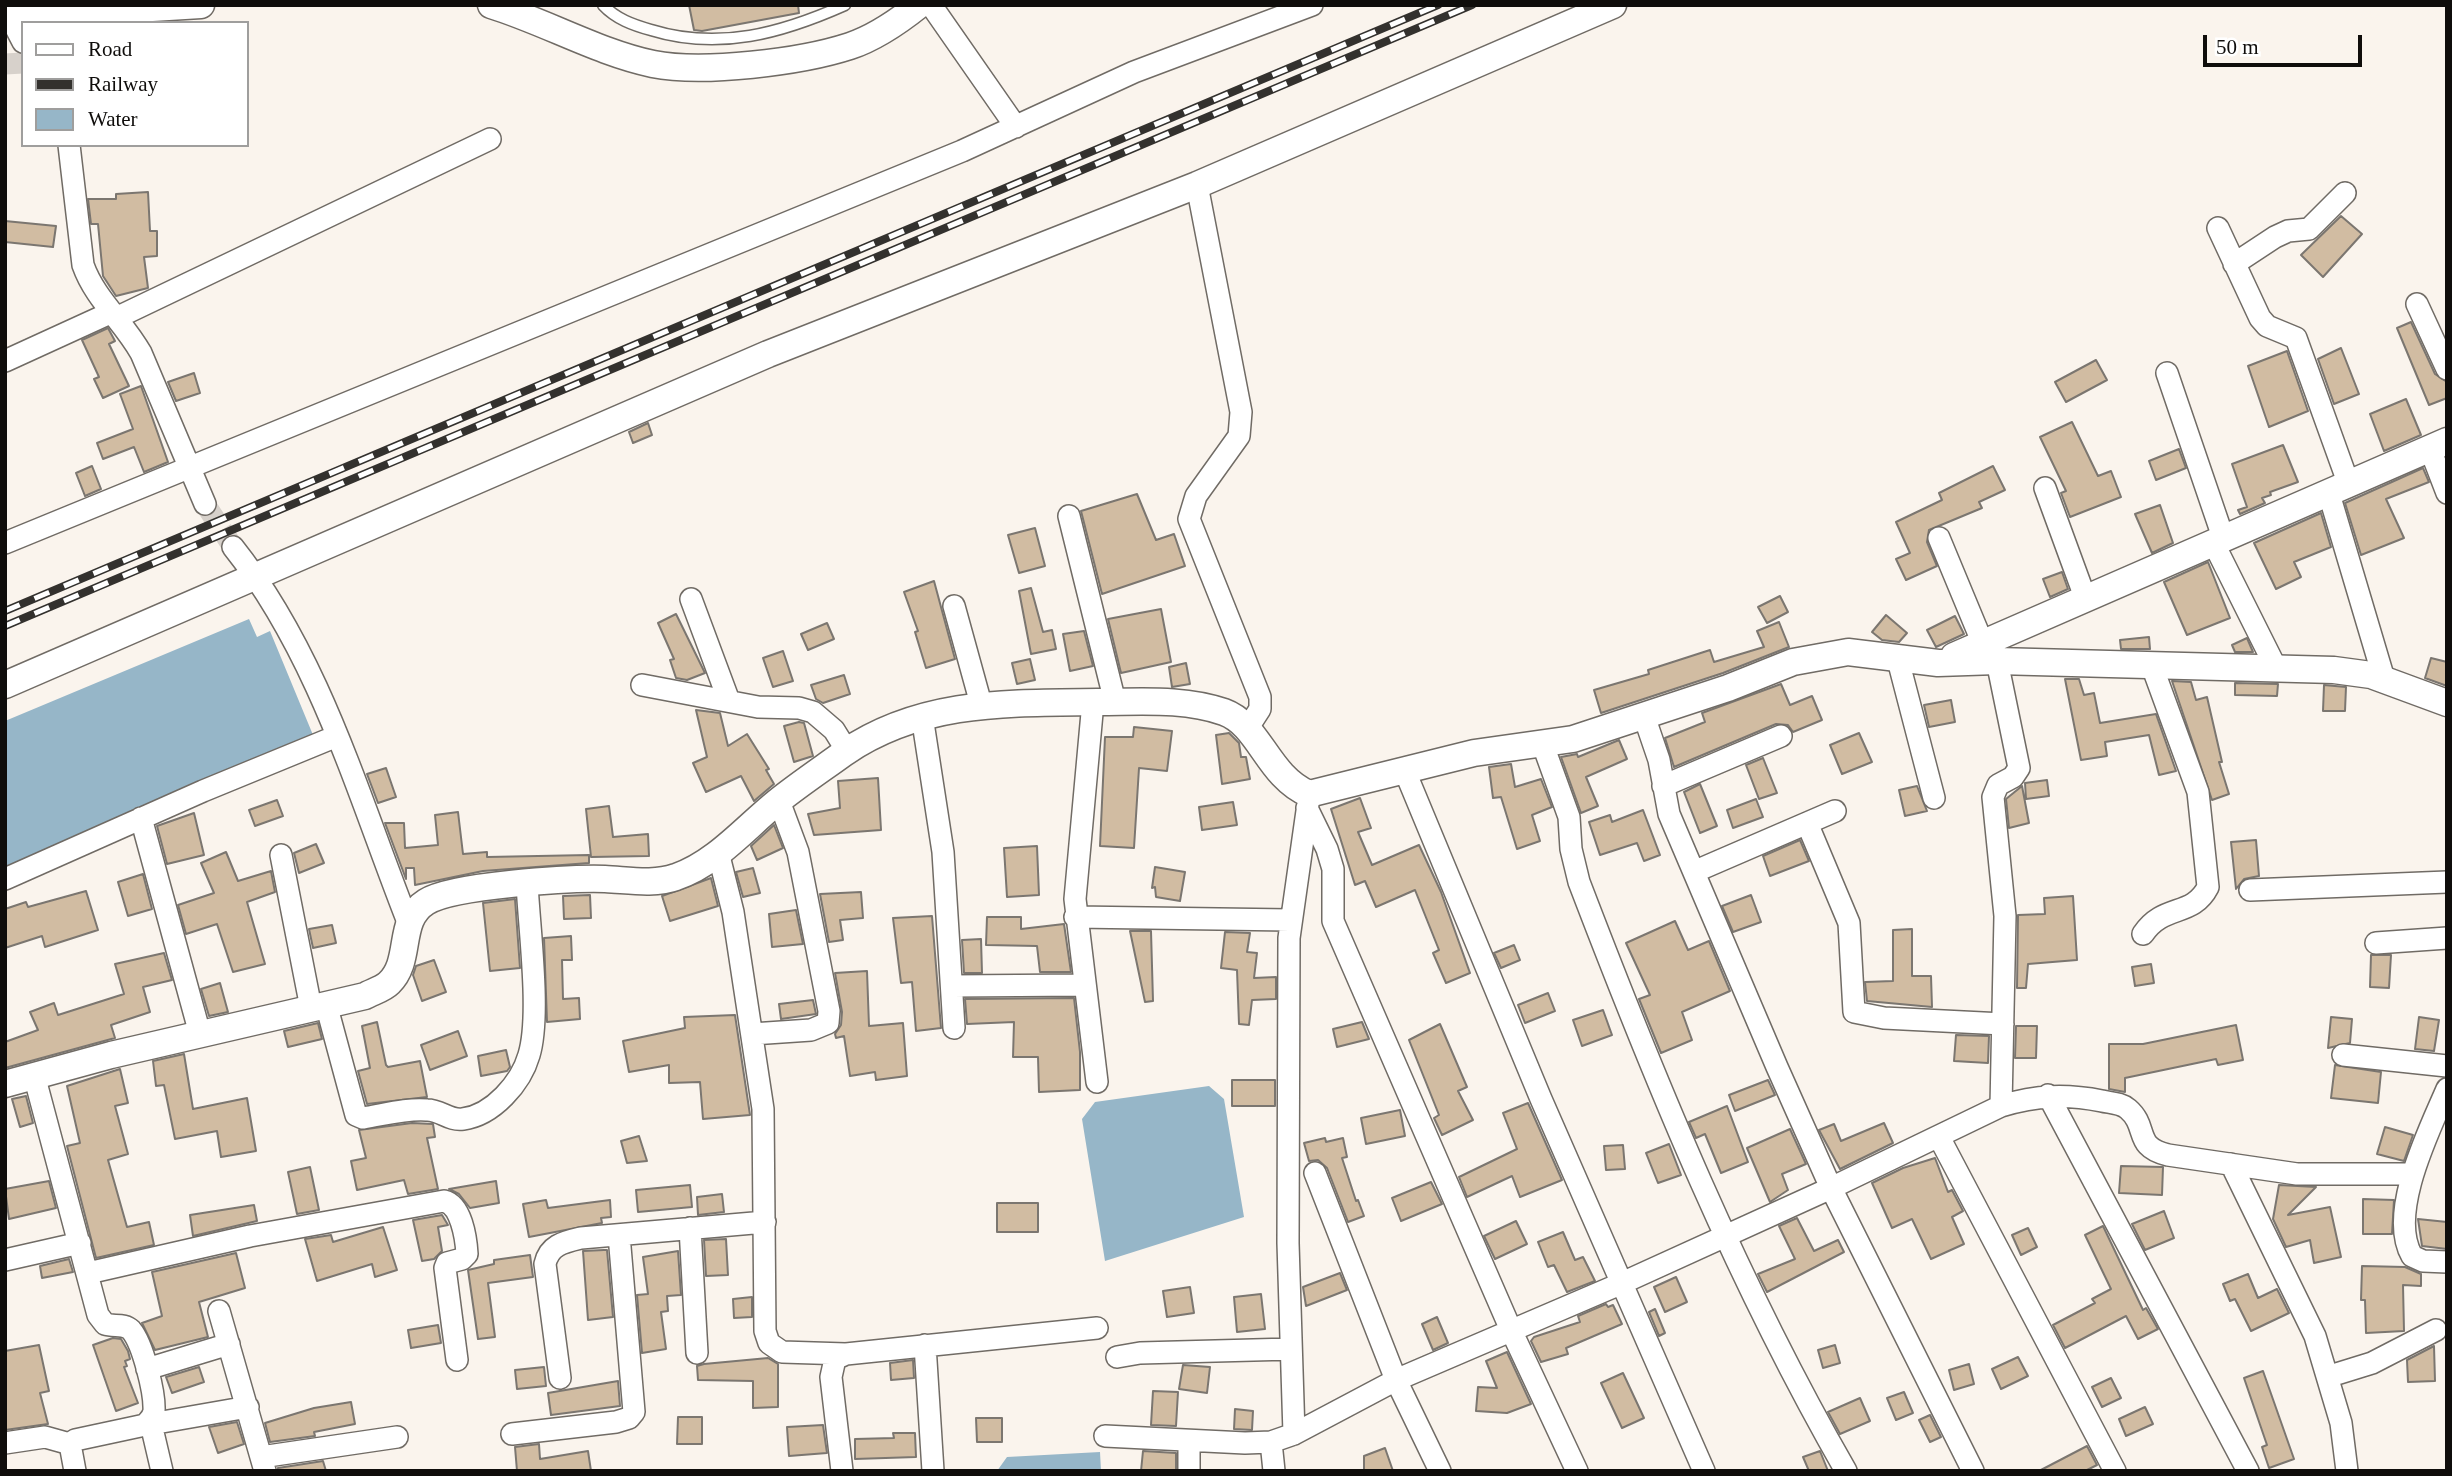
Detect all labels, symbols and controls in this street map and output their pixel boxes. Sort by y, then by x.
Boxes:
legend [21,21,248,147]
scale bar [2207,21,2366,65]
text: 50 m [2216,35,2259,59]
text: Road [88,37,132,61]
text: Railway [88,72,158,96]
text: Water [88,107,138,131]

